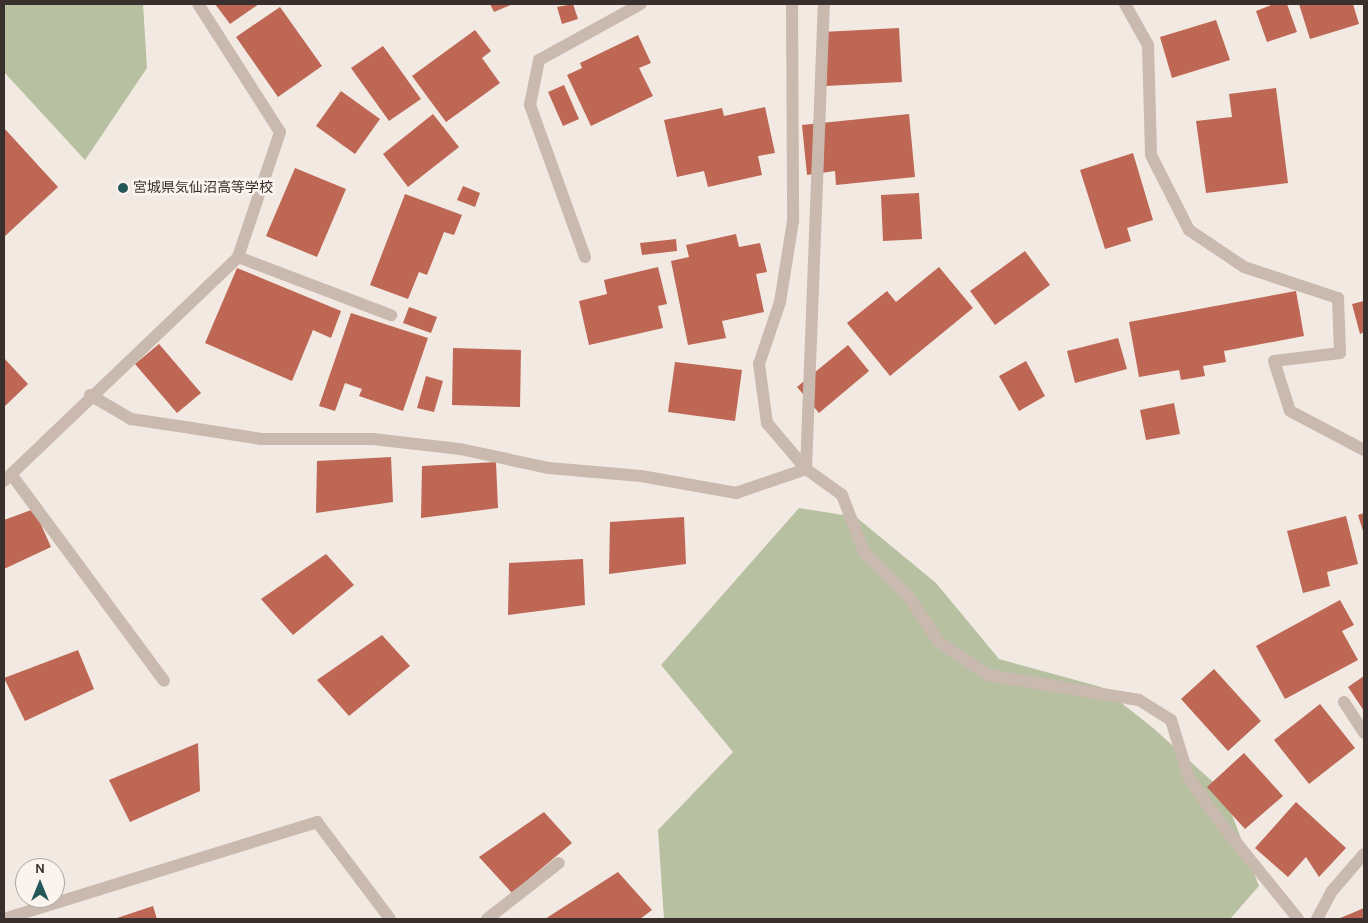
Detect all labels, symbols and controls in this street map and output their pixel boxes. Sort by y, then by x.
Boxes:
place label: 宮城県気仙沼高等学校 [133,180,273,196]
marker: 宮城県気仙沼高等学校 [117,182,129,194]
north arrow [15,858,65,908]
text: N [35,860,45,877]

